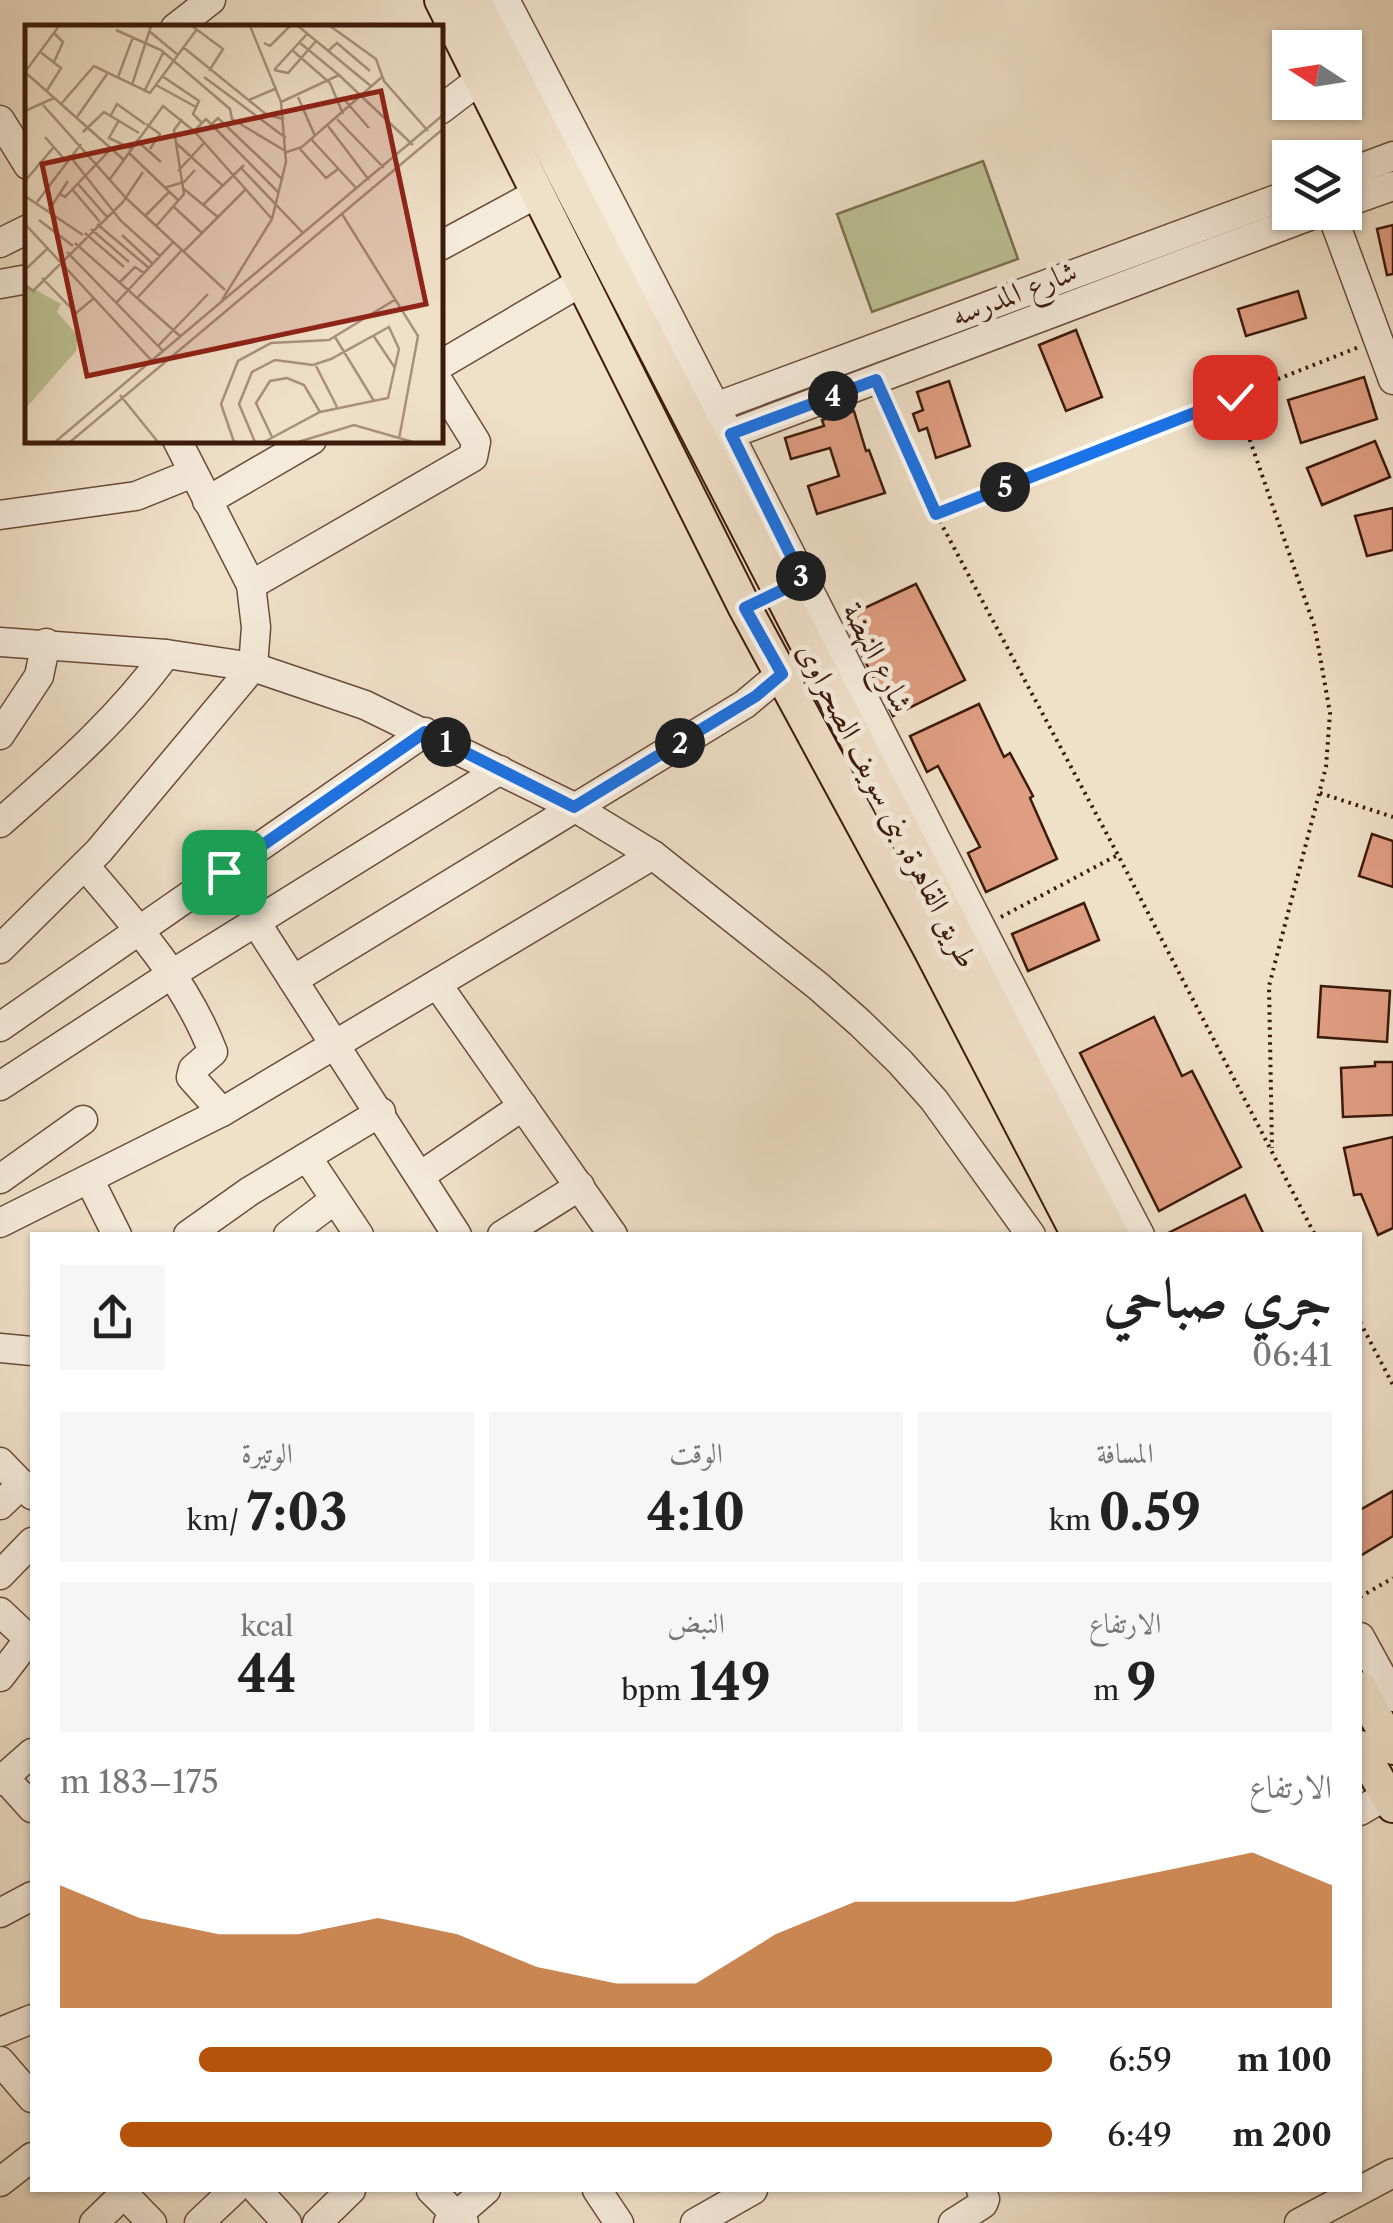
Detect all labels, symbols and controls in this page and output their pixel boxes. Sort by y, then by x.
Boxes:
inset map [25,25,442,442]
north arrow [1272,30,1362,120]
map controls [1272,30,1362,230]
button: layers [1272,140,1362,230]
street label: شارع المدرسه [946,252,1085,340]
pin [1193,355,1278,440]
icon: check [1208,370,1263,425]
pin: 4 [808,371,858,421]
text: 4 [825,379,841,413]
pin: 5 [980,462,1030,512]
text: 5 [997,470,1013,504]
pin: 3 [776,551,826,601]
text: 3 [793,559,809,593]
street label: شارع النهضة [828,596,921,721]
street label: طريق القاهرة, بنى سويف الصحراوى [788,636,986,975]
pin: 1 [421,717,471,767]
pin: 2 [655,718,705,768]
text: 1 [440,725,452,759]
text: 2 [672,726,688,760]
pin [182,830,267,915]
icon: arrive [197,845,252,900]
text: جري صباحي [1103,1264,1332,1331]
button: share [60,1265,165,1370]
text: 06:41 [1252,1335,1332,1374]
text: الوتيرة [241,1436,293,1470]
text: الوقت [669,1436,723,1470]
text: المسافة [1096,1436,1154,1470]
text: 7:03 [246,1481,347,1543]
text: 4:10 [647,1481,745,1543]
text: 0.59 [1099,1481,1201,1543]
text: /km [187,1503,246,1537]
text: km [1049,1503,1099,1537]
text: النبض [667,1606,725,1640]
text: الارتفاع [1089,1606,1161,1640]
text: kcal [241,1609,293,1643]
text: 44 [237,1643,297,1705]
text: 149 [689,1651,771,1713]
text: 9 [1127,1651,1157,1713]
text: bpm [621,1673,689,1707]
text: m [1093,1673,1127,1707]
text: 175–183 m [60,1762,219,1801]
text: الارتفاع [1249,1767,1332,1806]
text: 6:59 [1108,2040,1172,2079]
text: 100 m [1237,2040,1332,2079]
text: 6:49 [1107,2115,1172,2154]
text: 200 m [1232,2115,1332,2154]

